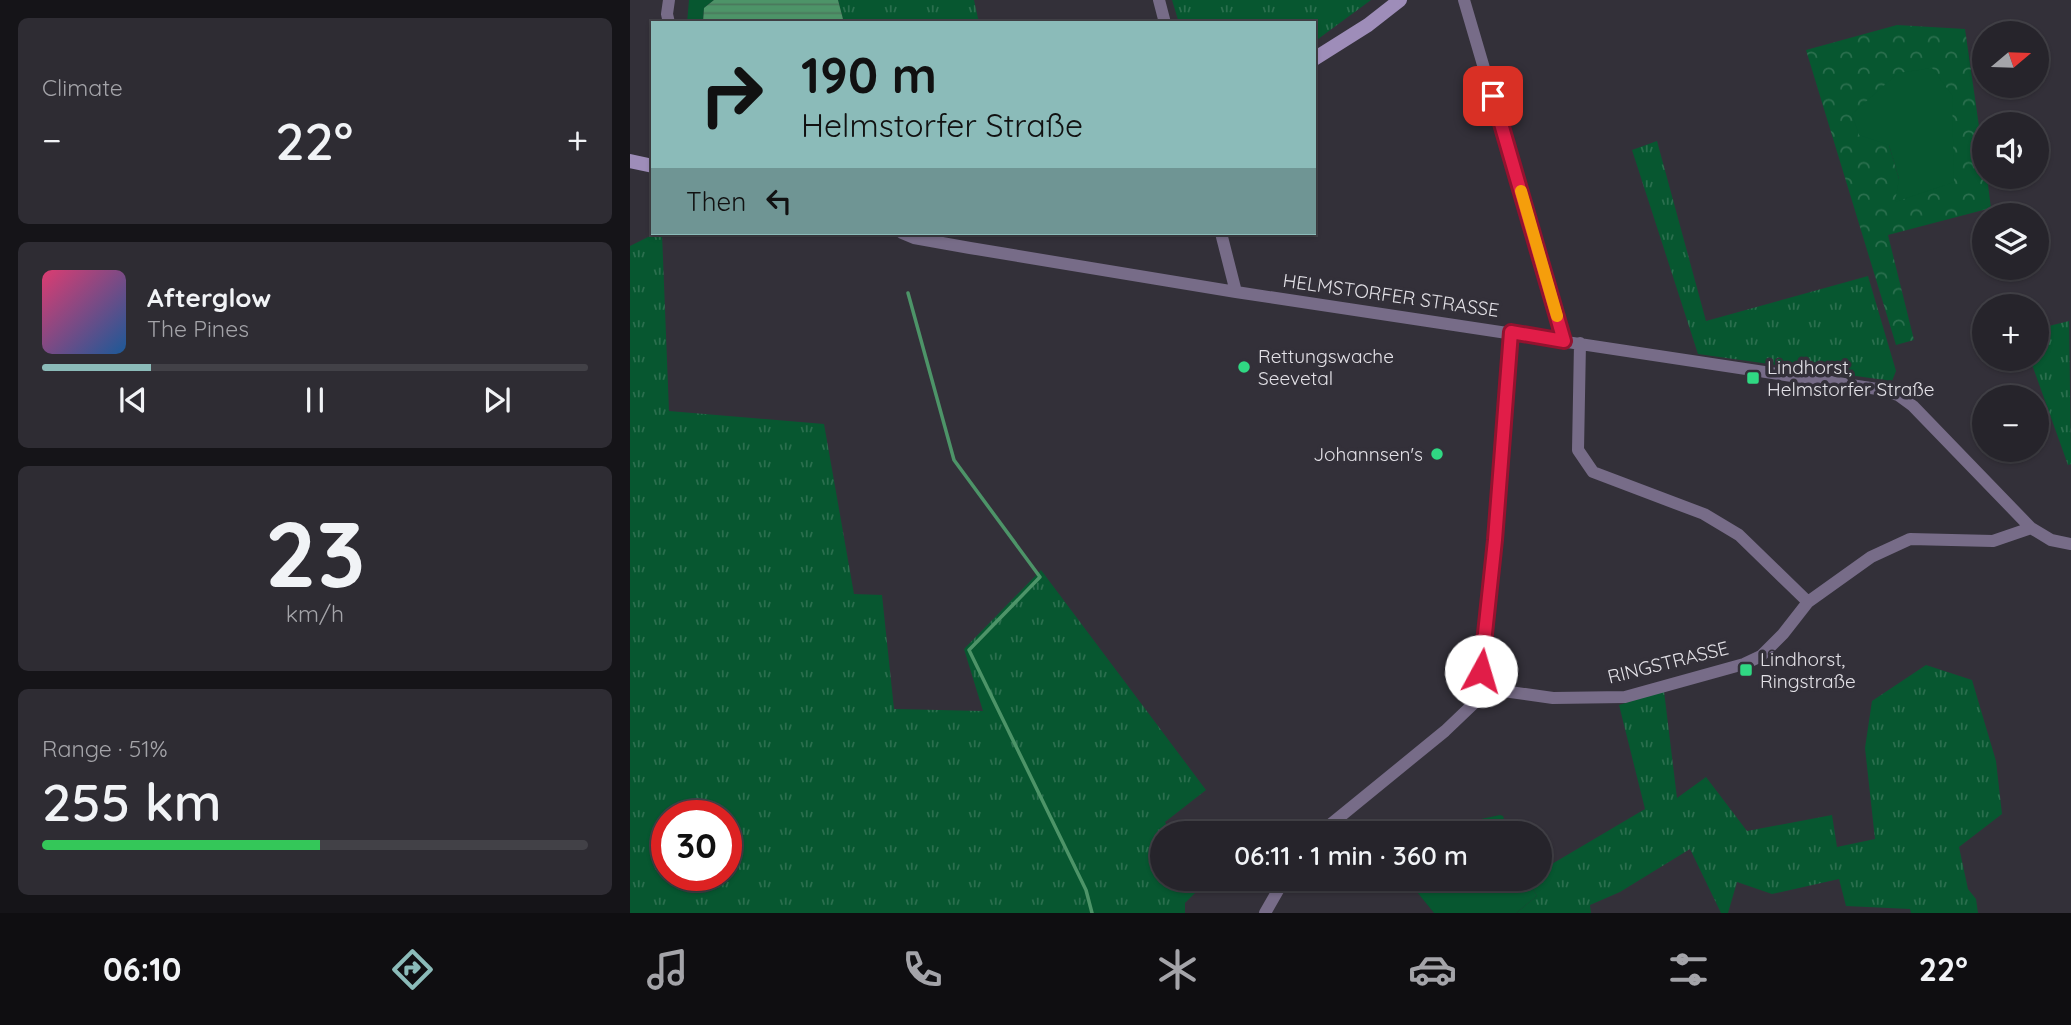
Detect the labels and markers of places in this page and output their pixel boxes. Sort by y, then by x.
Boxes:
pin [1463,66,1523,126]
place label: Rettungswache Seevetal [1258,344,1394,390]
place label: Lindhorst, Helmstorfer Straße [1767,355,1935,401]
marker: Rettungswache Seevetal [1236,359,1252,375]
marker: Lindhorst, Helmstorfer Straße [1745,370,1761,386]
place label: Johannsen's [1313,442,1423,466]
marker: Johannsen's [1429,446,1445,462]
place label: Lindhorst, Ringstraße [1760,647,1856,693]
marker: Lindhorst, Ringstraße [1738,662,1754,678]

